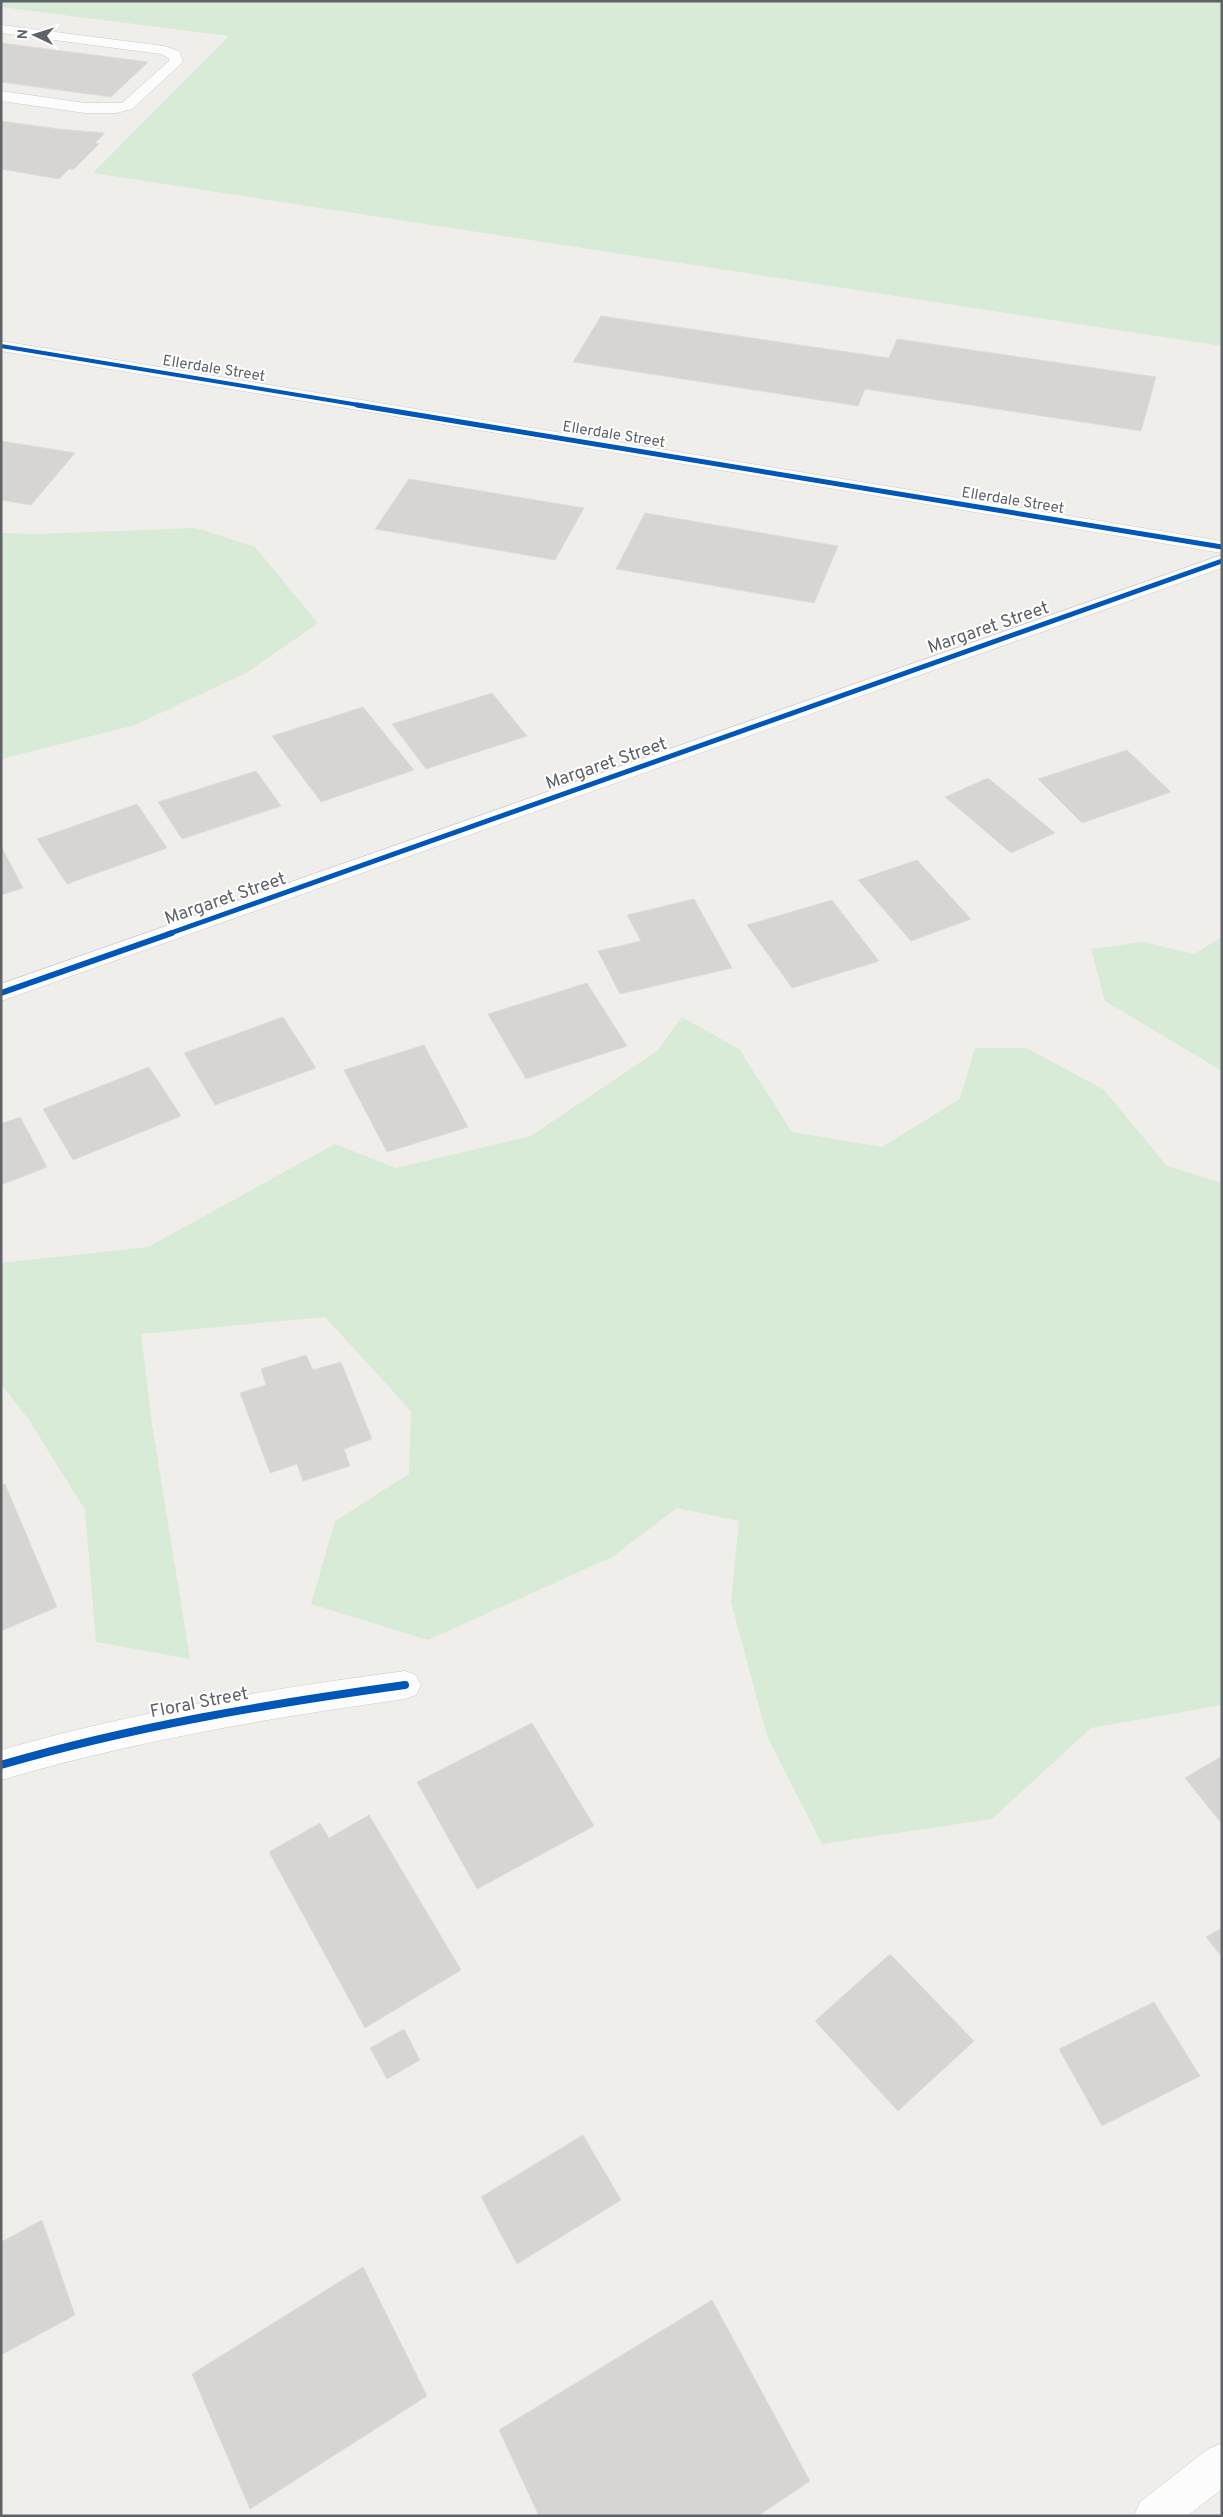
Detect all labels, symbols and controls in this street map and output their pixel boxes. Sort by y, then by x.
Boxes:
north arrow [10,10,60,60]
text: N [15,29,32,40]
street label: Ellerdale Street [161,352,266,387]
street label: Ellerdale Street [561,418,666,453]
street label: Ellerdale Street [960,484,1065,519]
street label: Margaret Street [925,597,1052,660]
street label: Margaret Street [543,733,670,796]
street label: Margaret Street [162,868,289,931]
street label: Floral Street [148,1683,250,1724]

